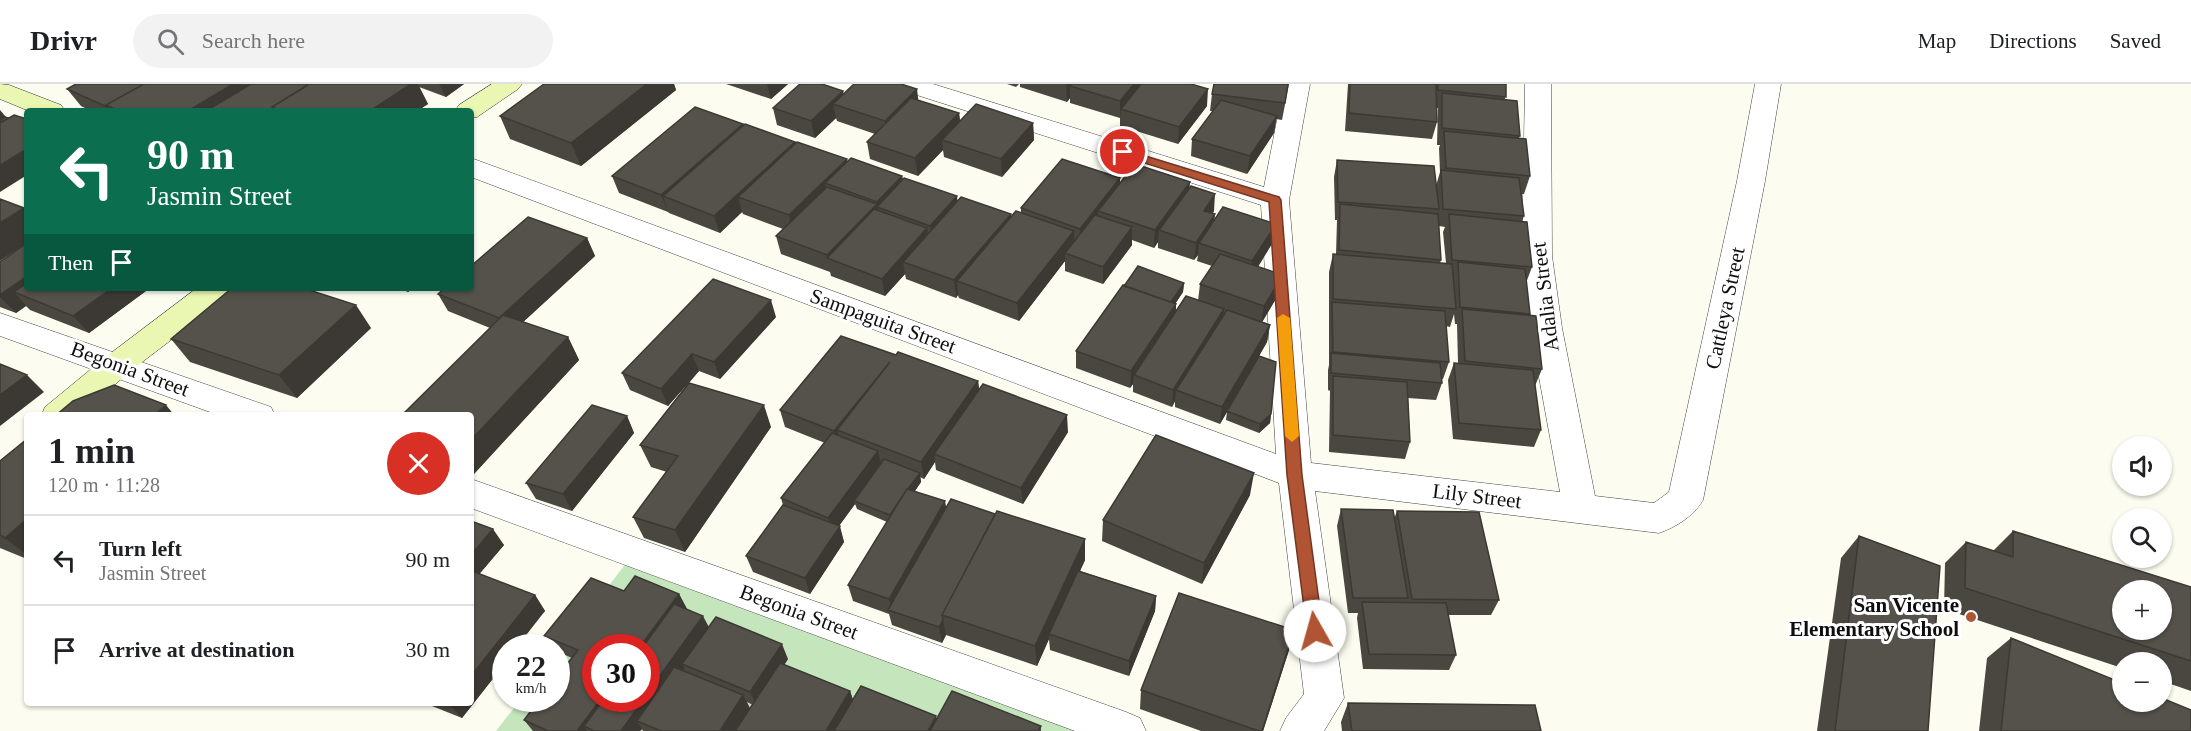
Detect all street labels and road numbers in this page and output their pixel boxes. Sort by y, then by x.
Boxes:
street label: Adalia Street [1526,241,1564,353]
street label: Cattleya Street [1700,245,1750,371]
street label: Sampaguita Street [807,283,959,359]
street label: Begonia Street [68,336,193,402]
street label: Lily Street [1431,479,1523,513]
street label: Begonia Street [737,579,862,645]

